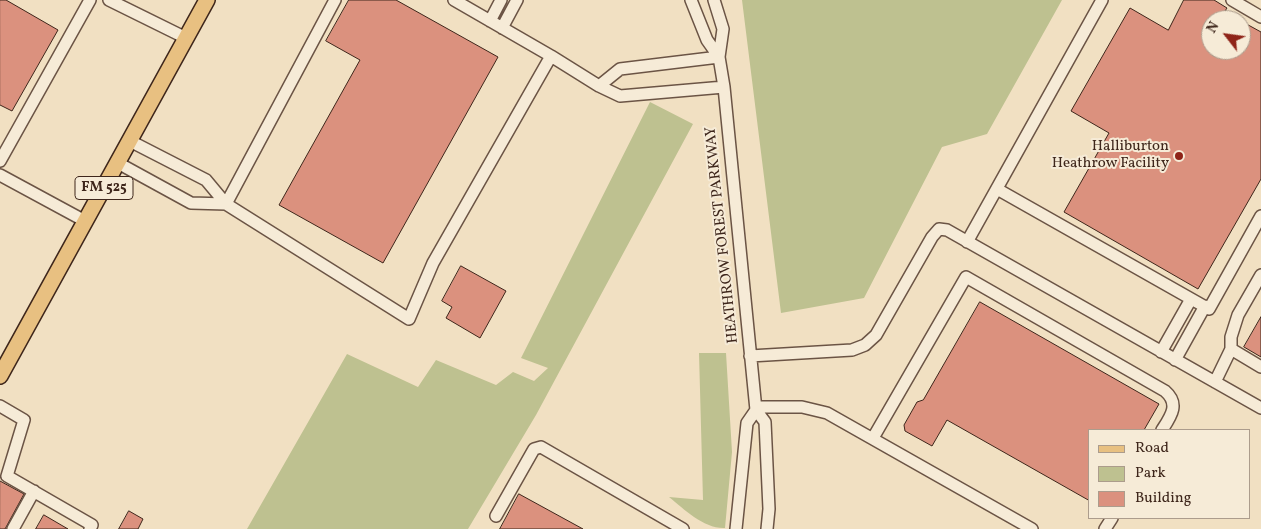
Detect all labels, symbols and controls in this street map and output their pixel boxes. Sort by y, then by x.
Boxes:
north arrow [1201,10,1251,60]
text: N [1203,19,1224,37]
street label: HEATHROW FOREST PARKWAY [703,126,743,344]
place label: Halliburton Heathrow Facility [1052,138,1169,173]
marker: Halliburton Heathrow Facility [1173,150,1185,162]
road number: FM 525 [75,177,133,200]
legend [1088,429,1251,519]
text: Road [1135,438,1169,459]
text: Park [1135,463,1166,484]
text: Building [1135,488,1191,509]

